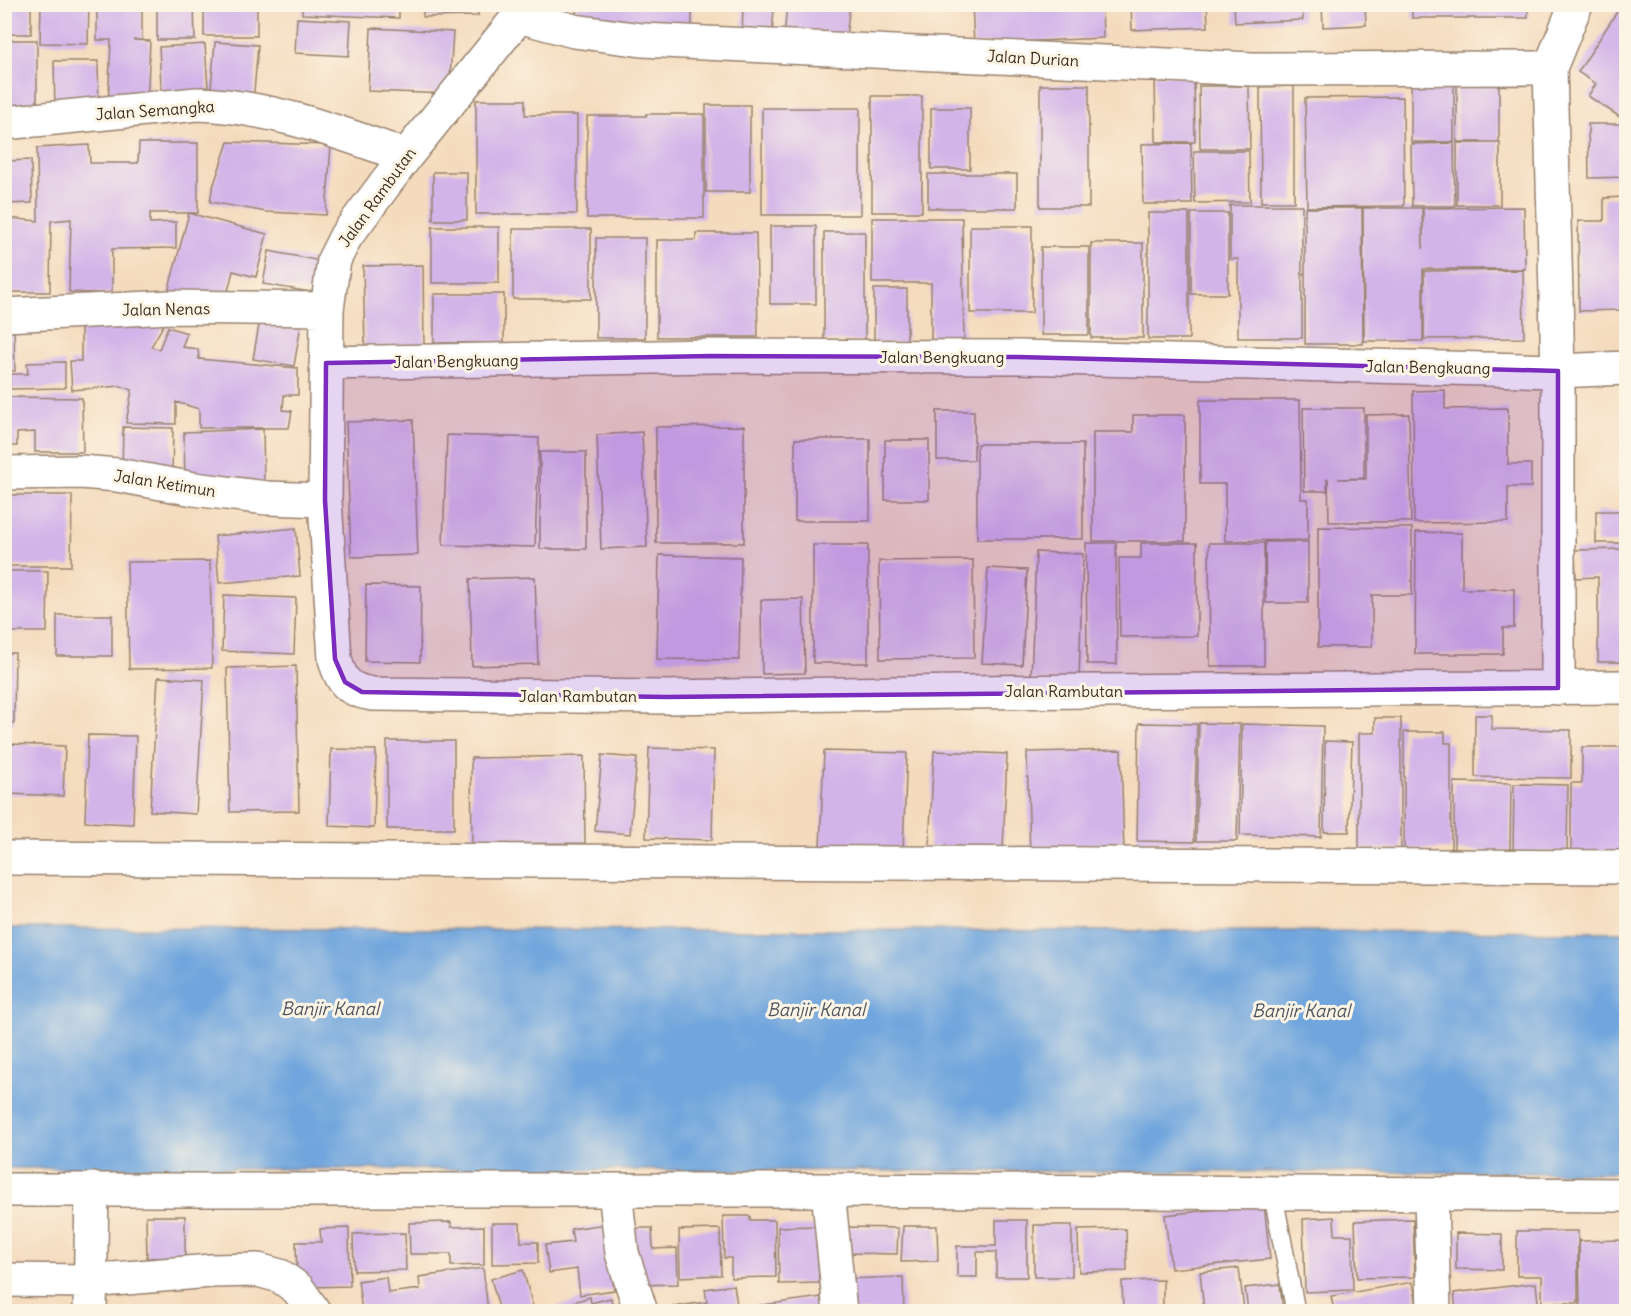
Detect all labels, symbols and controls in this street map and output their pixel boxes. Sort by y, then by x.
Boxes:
street label: Jalan Durian [986,46,1080,70]
street label: Jalan Semangka [95,96,215,124]
street label: Jalan Rambutan [334,143,420,251]
street label: Jalan Nenas [122,298,210,320]
street label: Jalan Bengkuang [879,347,1005,367]
street label: Jalan Bengkuang [393,350,519,372]
street label: Jalan Bengkuang [1365,356,1491,378]
street label: Jalan Ketimun [113,465,217,501]
street label: Jalan Rambutan [1005,681,1123,701]
street label: Jalan Rambutan [519,686,637,706]
water label: Banjir Kanal [281,997,382,1020]
water label: Banjir Kanal [767,998,868,1021]
water label: Banjir Kanal [1252,999,1353,1022]

